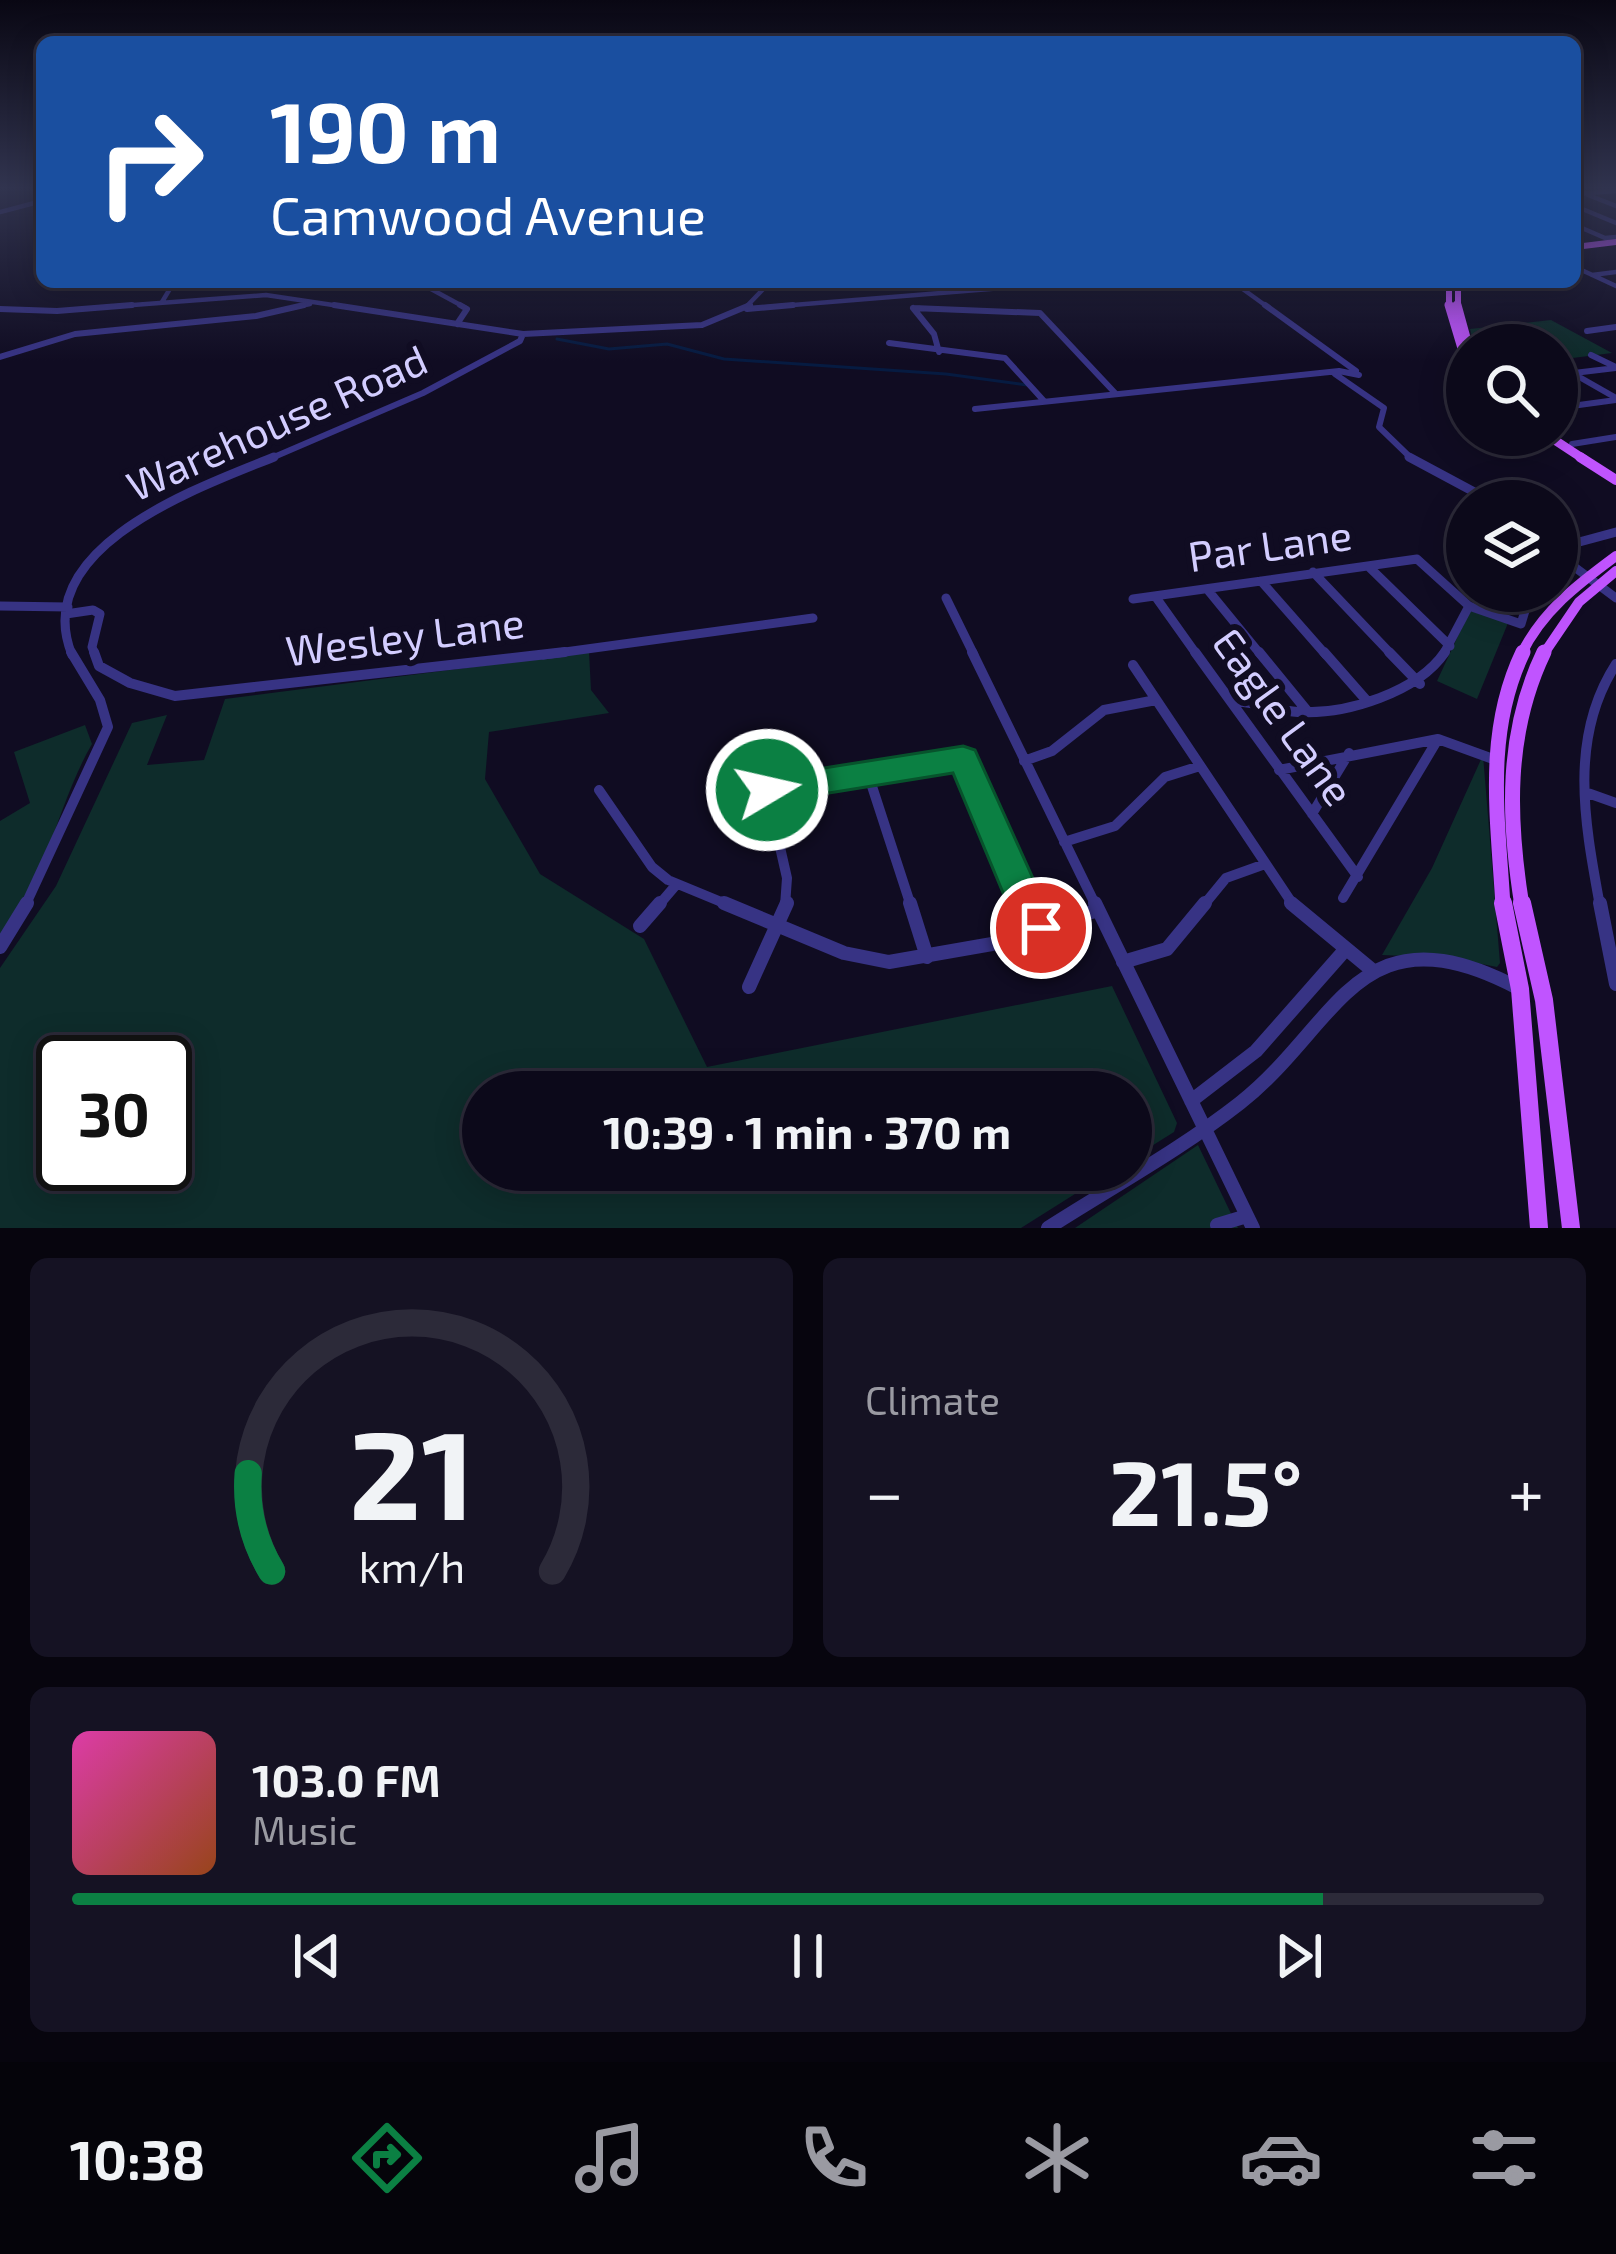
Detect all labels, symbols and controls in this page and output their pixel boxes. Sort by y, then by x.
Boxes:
text: 190 m [270,79,501,180]
icon: right [72,84,228,240]
text: Camwood Avenue [270,181,706,246]
map controls [1446,324,1578,612]
button: search [1446,324,1578,456]
street label: Warehouse Road [118,333,434,510]
button: layers [1446,480,1578,612]
street label: Par Lane [1185,508,1355,580]
street label: Wesley Lane [283,596,527,674]
street label: Eagle Lane [1204,618,1365,814]
position arrow [704,727,830,853]
pin [990,877,1092,979]
icon: arrive [1008,895,1074,961]
speed limit sign: 30 [36,1035,192,1191]
text: 10:39 · 1 min · 370 m [603,1104,1011,1158]
text: Climate [865,1376,1000,1423]
text: 21 [348,1395,475,1545]
text: 21.5° [1109,1436,1303,1544]
text: − [865,1451,904,1530]
text: + [1508,1451,1544,1530]
text: km/h [358,1539,465,1591]
text: 103.0 FM [252,1752,441,1806]
text: Music [252,1806,357,1853]
icon: previous [284,1923,350,1989]
icon: pause [775,1923,841,1989]
icon: next [1266,1923,1332,1989]
icon: directions [345,2116,429,2200]
icon: music [568,2116,652,2200]
icon: phone [792,2116,876,2200]
icon: climate [1015,2116,1099,2200]
icon: car [1239,2116,1323,2200]
icon: filters [1462,2116,1546,2200]
text: 10:38 [70,2126,205,2191]

